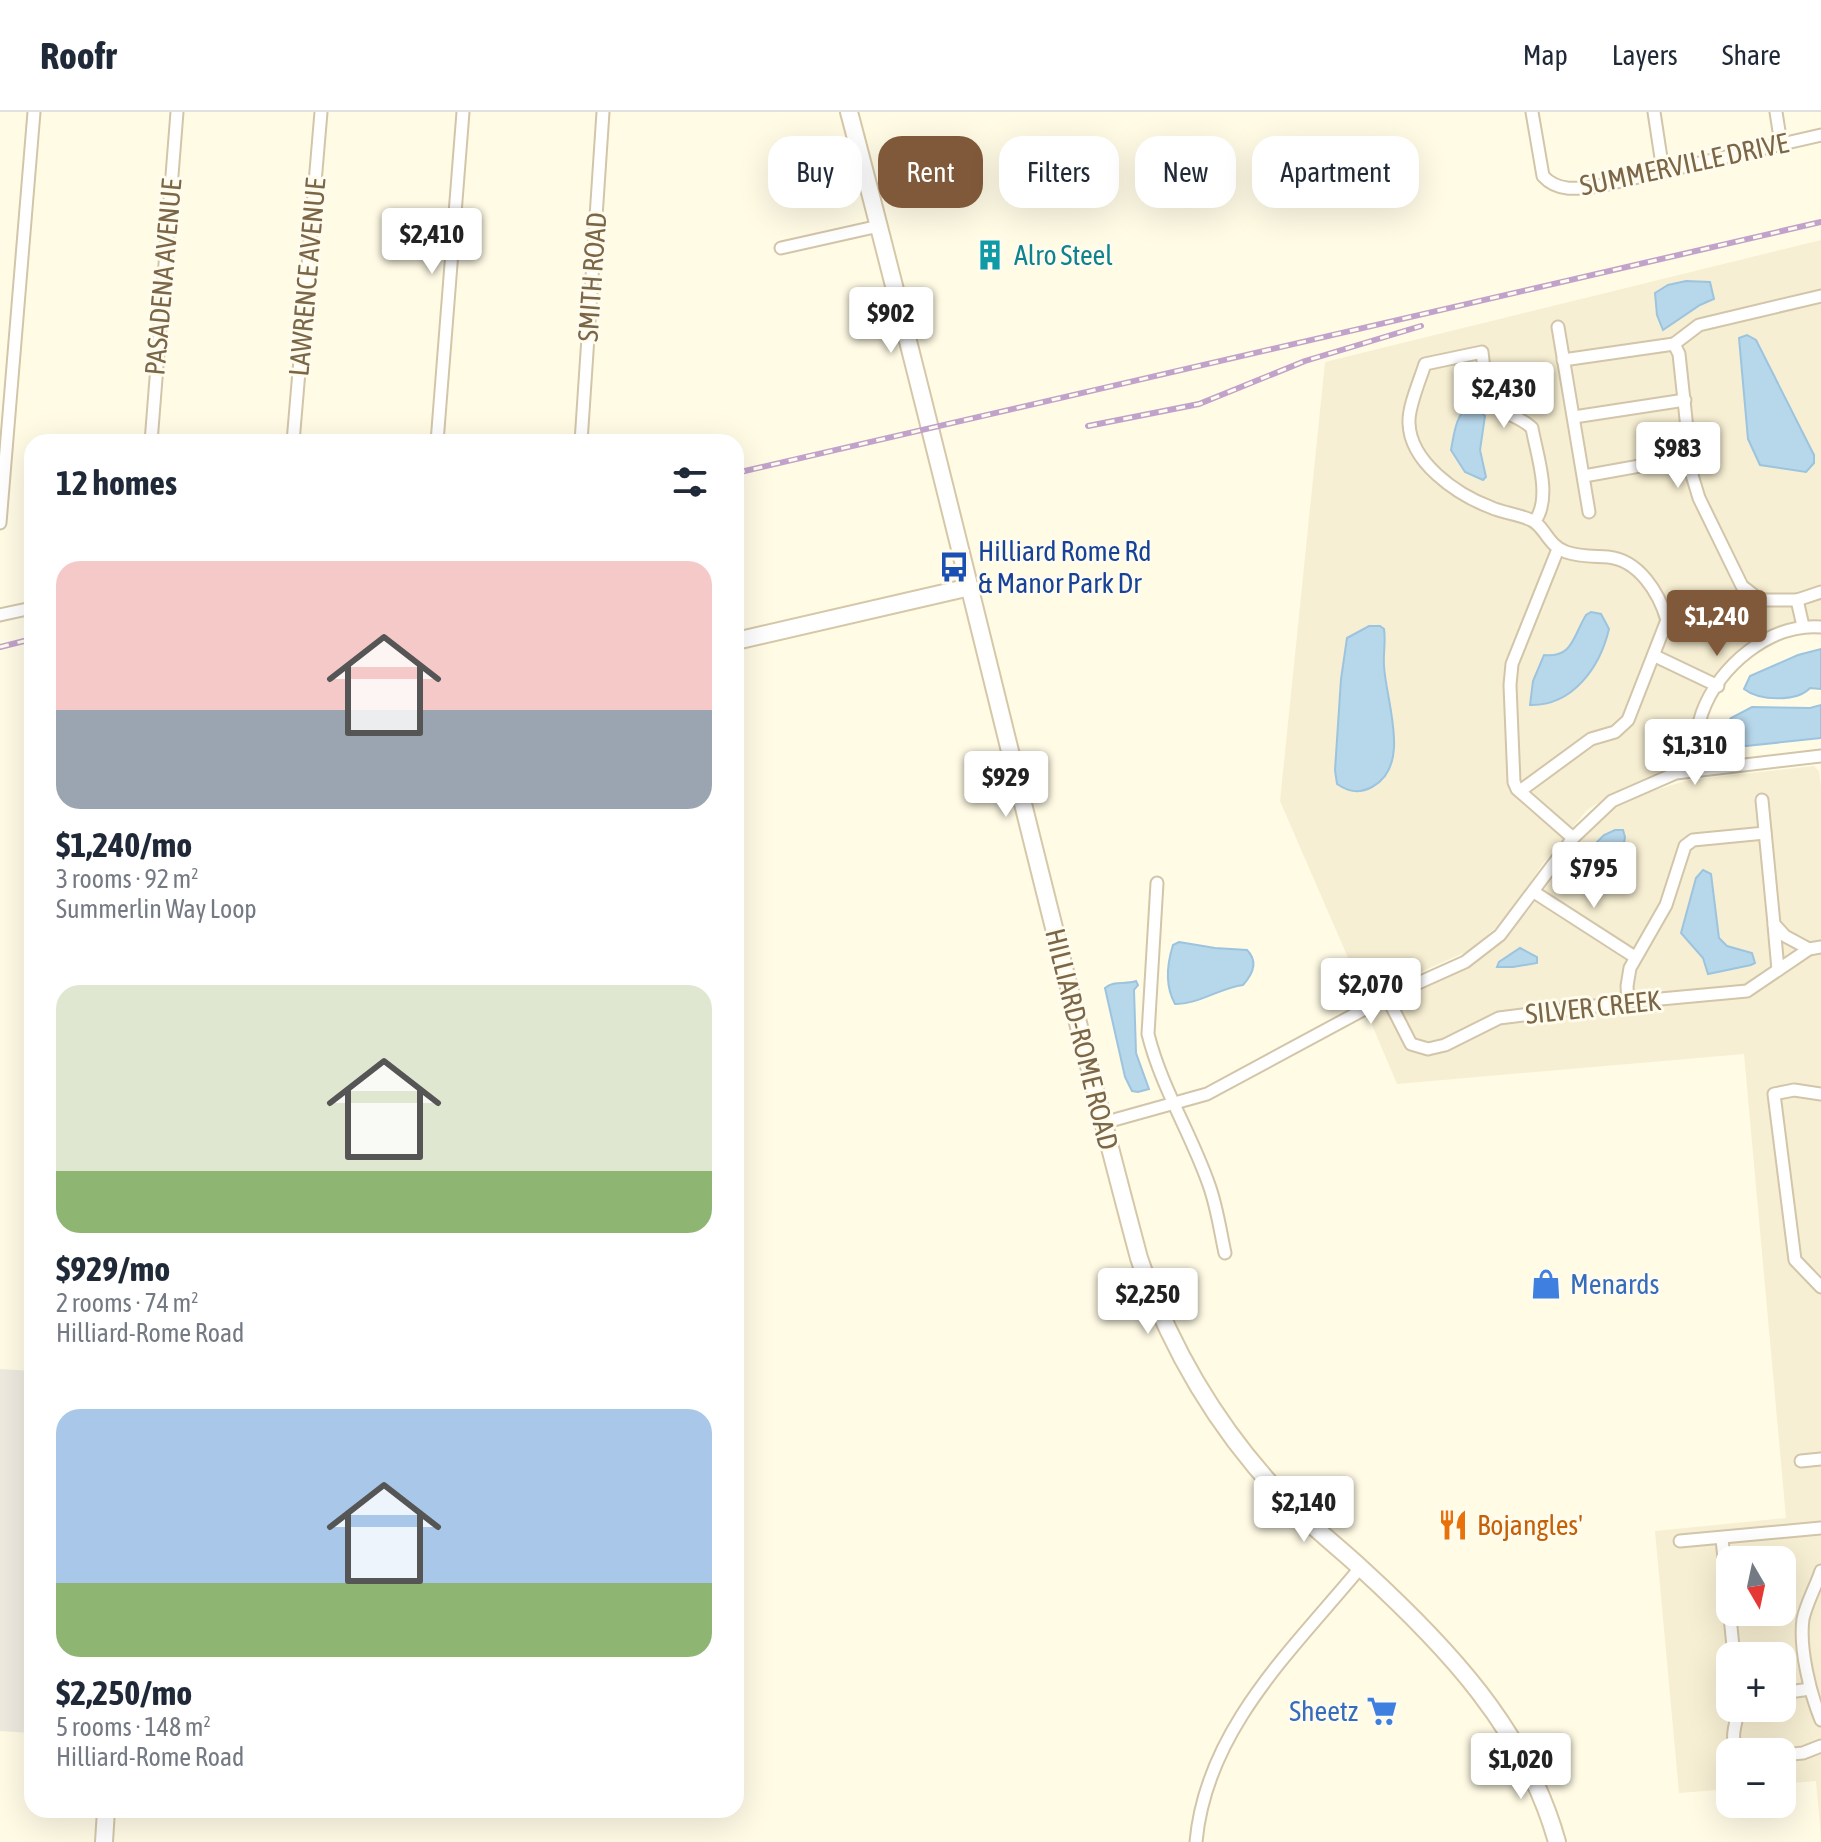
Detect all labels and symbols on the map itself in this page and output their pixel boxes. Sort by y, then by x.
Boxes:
street label: SUMMERVILLE DRIVE [1577,126,1791,202]
street label: LAWRENCE AVENUE [282,176,332,377]
street label: PASADENA AVENUE [138,177,188,377]
pin: $2,410 [367,208,497,276]
street label: SMITH ROAD [572,211,612,343]
building icon: Alro Steel [973,238,1007,272]
place label: Alro Steel [1014,239,1113,271]
pin: $902 [844,287,938,355]
pin: $2,430 [1439,362,1569,430]
pin: $983 [1631,422,1725,490]
place label: Hilliard Rome Rd & Manor Park Dr [978,535,1152,599]
bus stop icon: Hilliard Rome Rd & Manor Park Dr [937,550,971,584]
pin: $1,240 [1652,590,1782,658]
pin: $1,310 [1630,719,1760,787]
pin: $929 [959,751,1053,819]
pin: $795 [1547,842,1641,910]
street label: HILLIARD-ROME ROAD [1039,925,1125,1153]
pin: $2,070 [1306,958,1436,1026]
street label: SILVER CREEK [1524,984,1663,1030]
shop icon: Menards [1529,1267,1563,1301]
pin: $2,250 [1083,1268,1213,1336]
place label: Menards [1570,1268,1660,1300]
pin: $2,140 [1239,1476,1369,1544]
restaurant icon: Bojangles' [1436,1508,1470,1542]
place label: Bojangles' [1477,1509,1583,1541]
north arrow [1716,1546,1796,1626]
supermarket icon: Sheetz [1365,1694,1399,1728]
place label: Sheetz [1289,1695,1358,1727]
pin: $1,020 [1456,1733,1586,1801]

